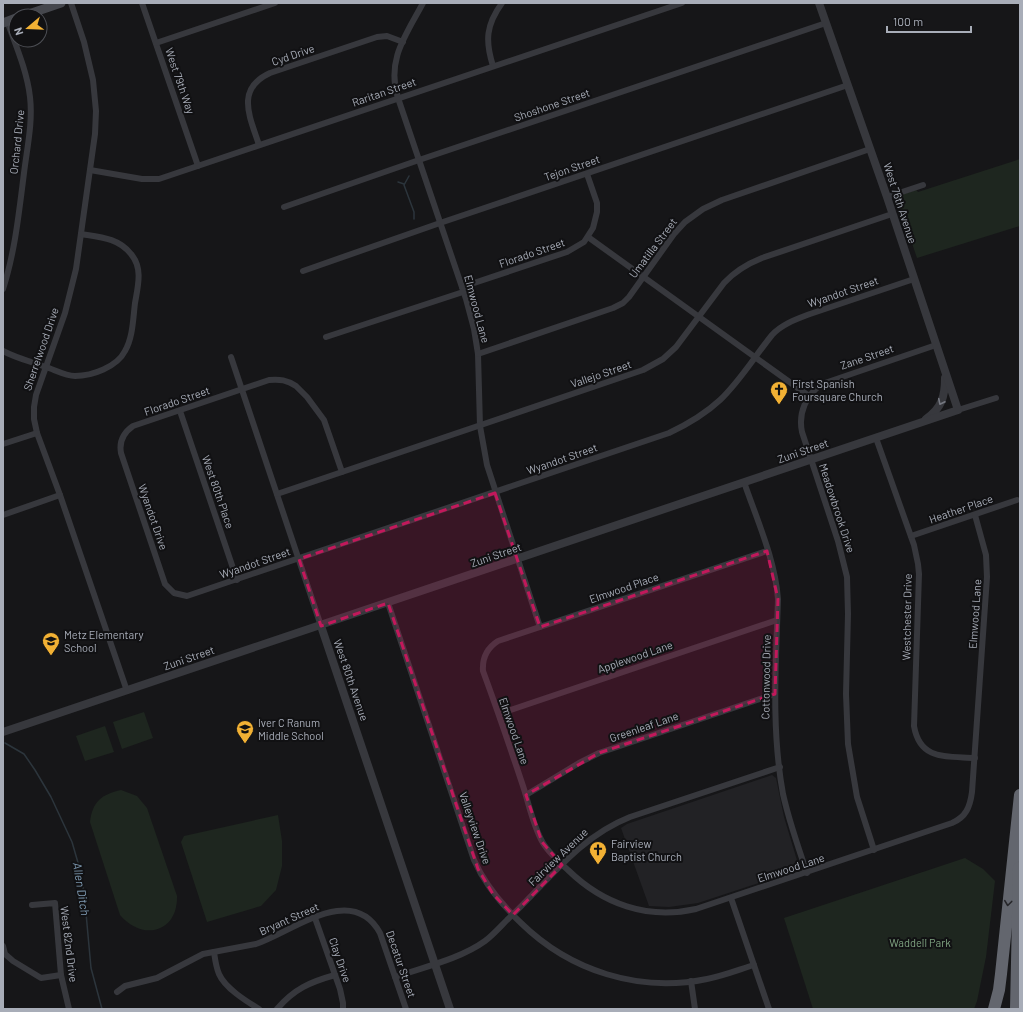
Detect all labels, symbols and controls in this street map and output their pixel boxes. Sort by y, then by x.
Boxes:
north arrow [8,8,48,48]
scale bar [887,8,971,34]
text: 100 m [893,14,923,28]
text: N [11,26,25,37]
street label: Cyd Drive [270,41,316,68]
street label: West 79th Way [163,46,198,116]
street label: Raritan Street [350,74,418,109]
street label: Shoshone Street [512,85,591,124]
street label: Orchard Drive [7,109,26,175]
street label: Tejon Street [542,152,601,183]
street label: West 76th Avenue [881,161,920,245]
street label: Umatilla Street [626,215,679,280]
street label: Florado Street [497,235,566,270]
street label: Wyandot Street [806,273,880,310]
street label: Elmwood Lane [462,274,493,344]
street label: Sherrelwood Drive [20,305,61,392]
street label: Zane Street [838,341,895,372]
street label: Vallejo Street [569,357,633,390]
place label: First Spanish Foursquare Church [792,377,883,403]
church icon: First Spanish Foursquare Church [769,380,789,405]
street label: Florado Street [142,383,211,418]
one-way arrow [938,398,946,406]
street label: Zuni Street [776,436,830,465]
street label: Wyandot Street [525,440,599,477]
street label: West 80th Place [200,453,237,530]
street label: Meadowbrook Drive [817,462,858,554]
street label: Wyandot Drive [136,482,171,552]
street label: Heather Place [927,491,995,526]
street label: Zuni Street [469,540,523,569]
street label: Wyandot Street [218,544,292,581]
street label: Elmwood Place [588,570,660,605]
street label: Westchester Drive [899,573,914,661]
street label: Elmwood Lane [966,579,983,649]
place label: Metz Elementary School [64,628,144,654]
school or university icon: Metz Elementary School [41,631,61,656]
street label: Cottonwood Drive [758,634,773,719]
street label: West 80th Avenue [331,637,372,722]
street label: Applewood Lane [596,638,674,675]
street label: Zuni Street [162,643,216,672]
street label: Elmwood Lane [497,696,532,766]
street label: Greenleaf Lane [608,709,680,744]
place label: Iver C Ranum Middle School [258,716,324,742]
school or university icon: Iver C Ranum Middle School [235,719,255,744]
street label: Valleyview Drive [457,790,494,866]
street label: Fairview Avenue [525,825,590,888]
place label: Fairview Baptist Church [611,837,682,863]
church icon: Fairview Baptist Church [588,840,608,865]
street label: Elmwood Lane [756,851,826,884]
water label: Allen Ditch [71,861,93,916]
street label: Bryant Street [257,900,321,937]
one-way arrow [1004,900,1013,906]
street label: West 82nd Drive [58,905,81,983]
street label: Decatur Street [384,929,419,999]
street label: Clay Drive [327,936,354,984]
park label: Waddell Park [889,936,951,949]

